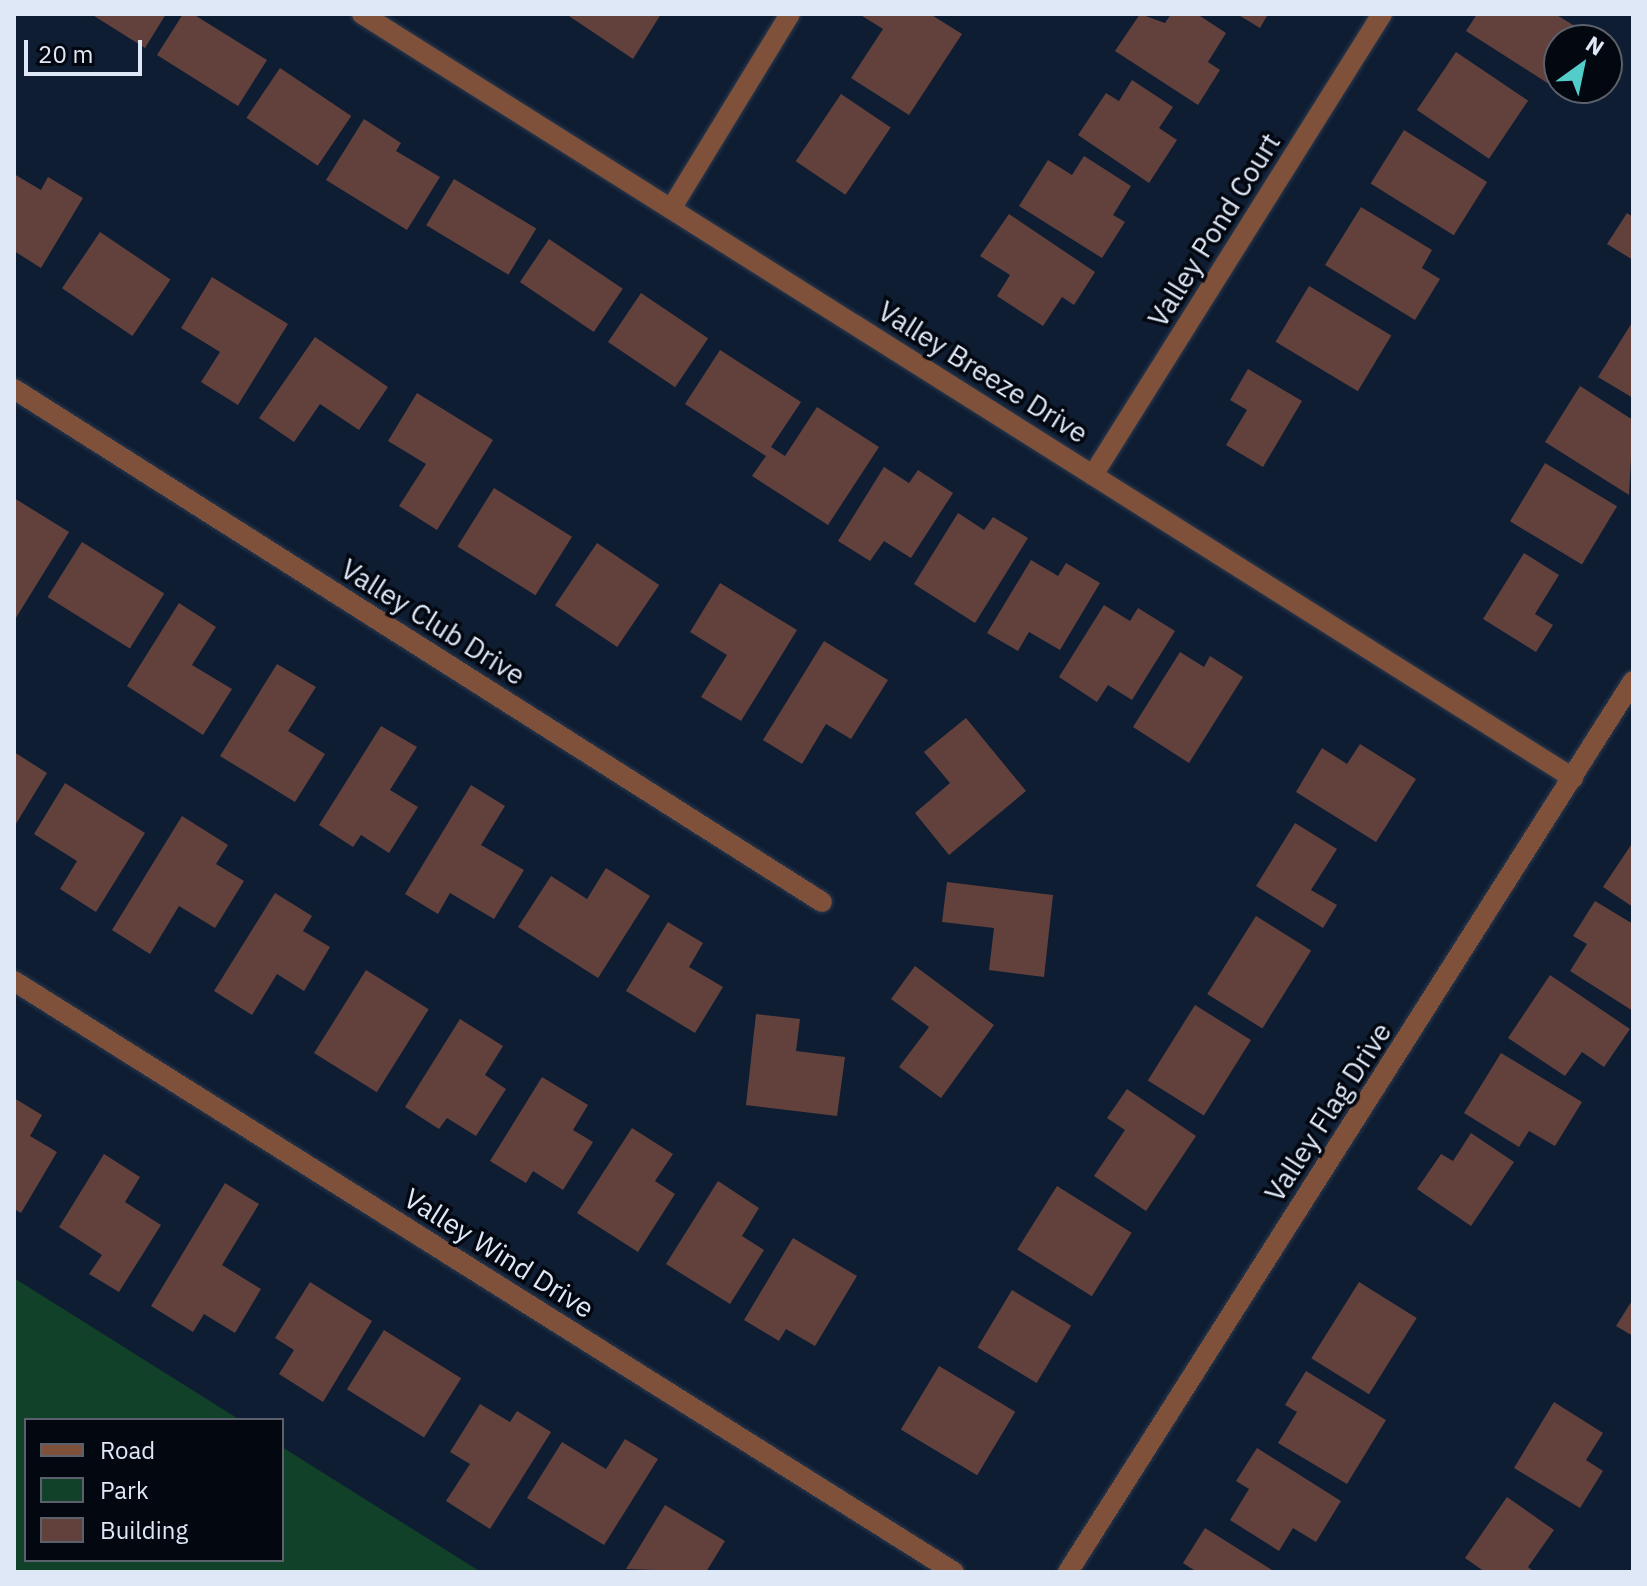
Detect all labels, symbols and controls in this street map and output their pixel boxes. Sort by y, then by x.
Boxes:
scale bar [28,24,146,74]
north arrow [1543,24,1623,104]
text: N [1581,29,1610,62]
text: 20 m [38,38,93,70]
street label: Valley Pond Court [1141,127,1287,333]
street label: Valley Breeze Drive [872,294,1094,450]
street label: Valley Club Drive [335,552,531,692]
street label: Valley Flag Drive [1258,1016,1398,1208]
street label: Valley Wind Drive [398,1181,600,1325]
legend [24,1418,284,1562]
text: Road [100,1434,155,1466]
text: Park [100,1474,149,1506]
text: Building [100,1514,188,1546]

